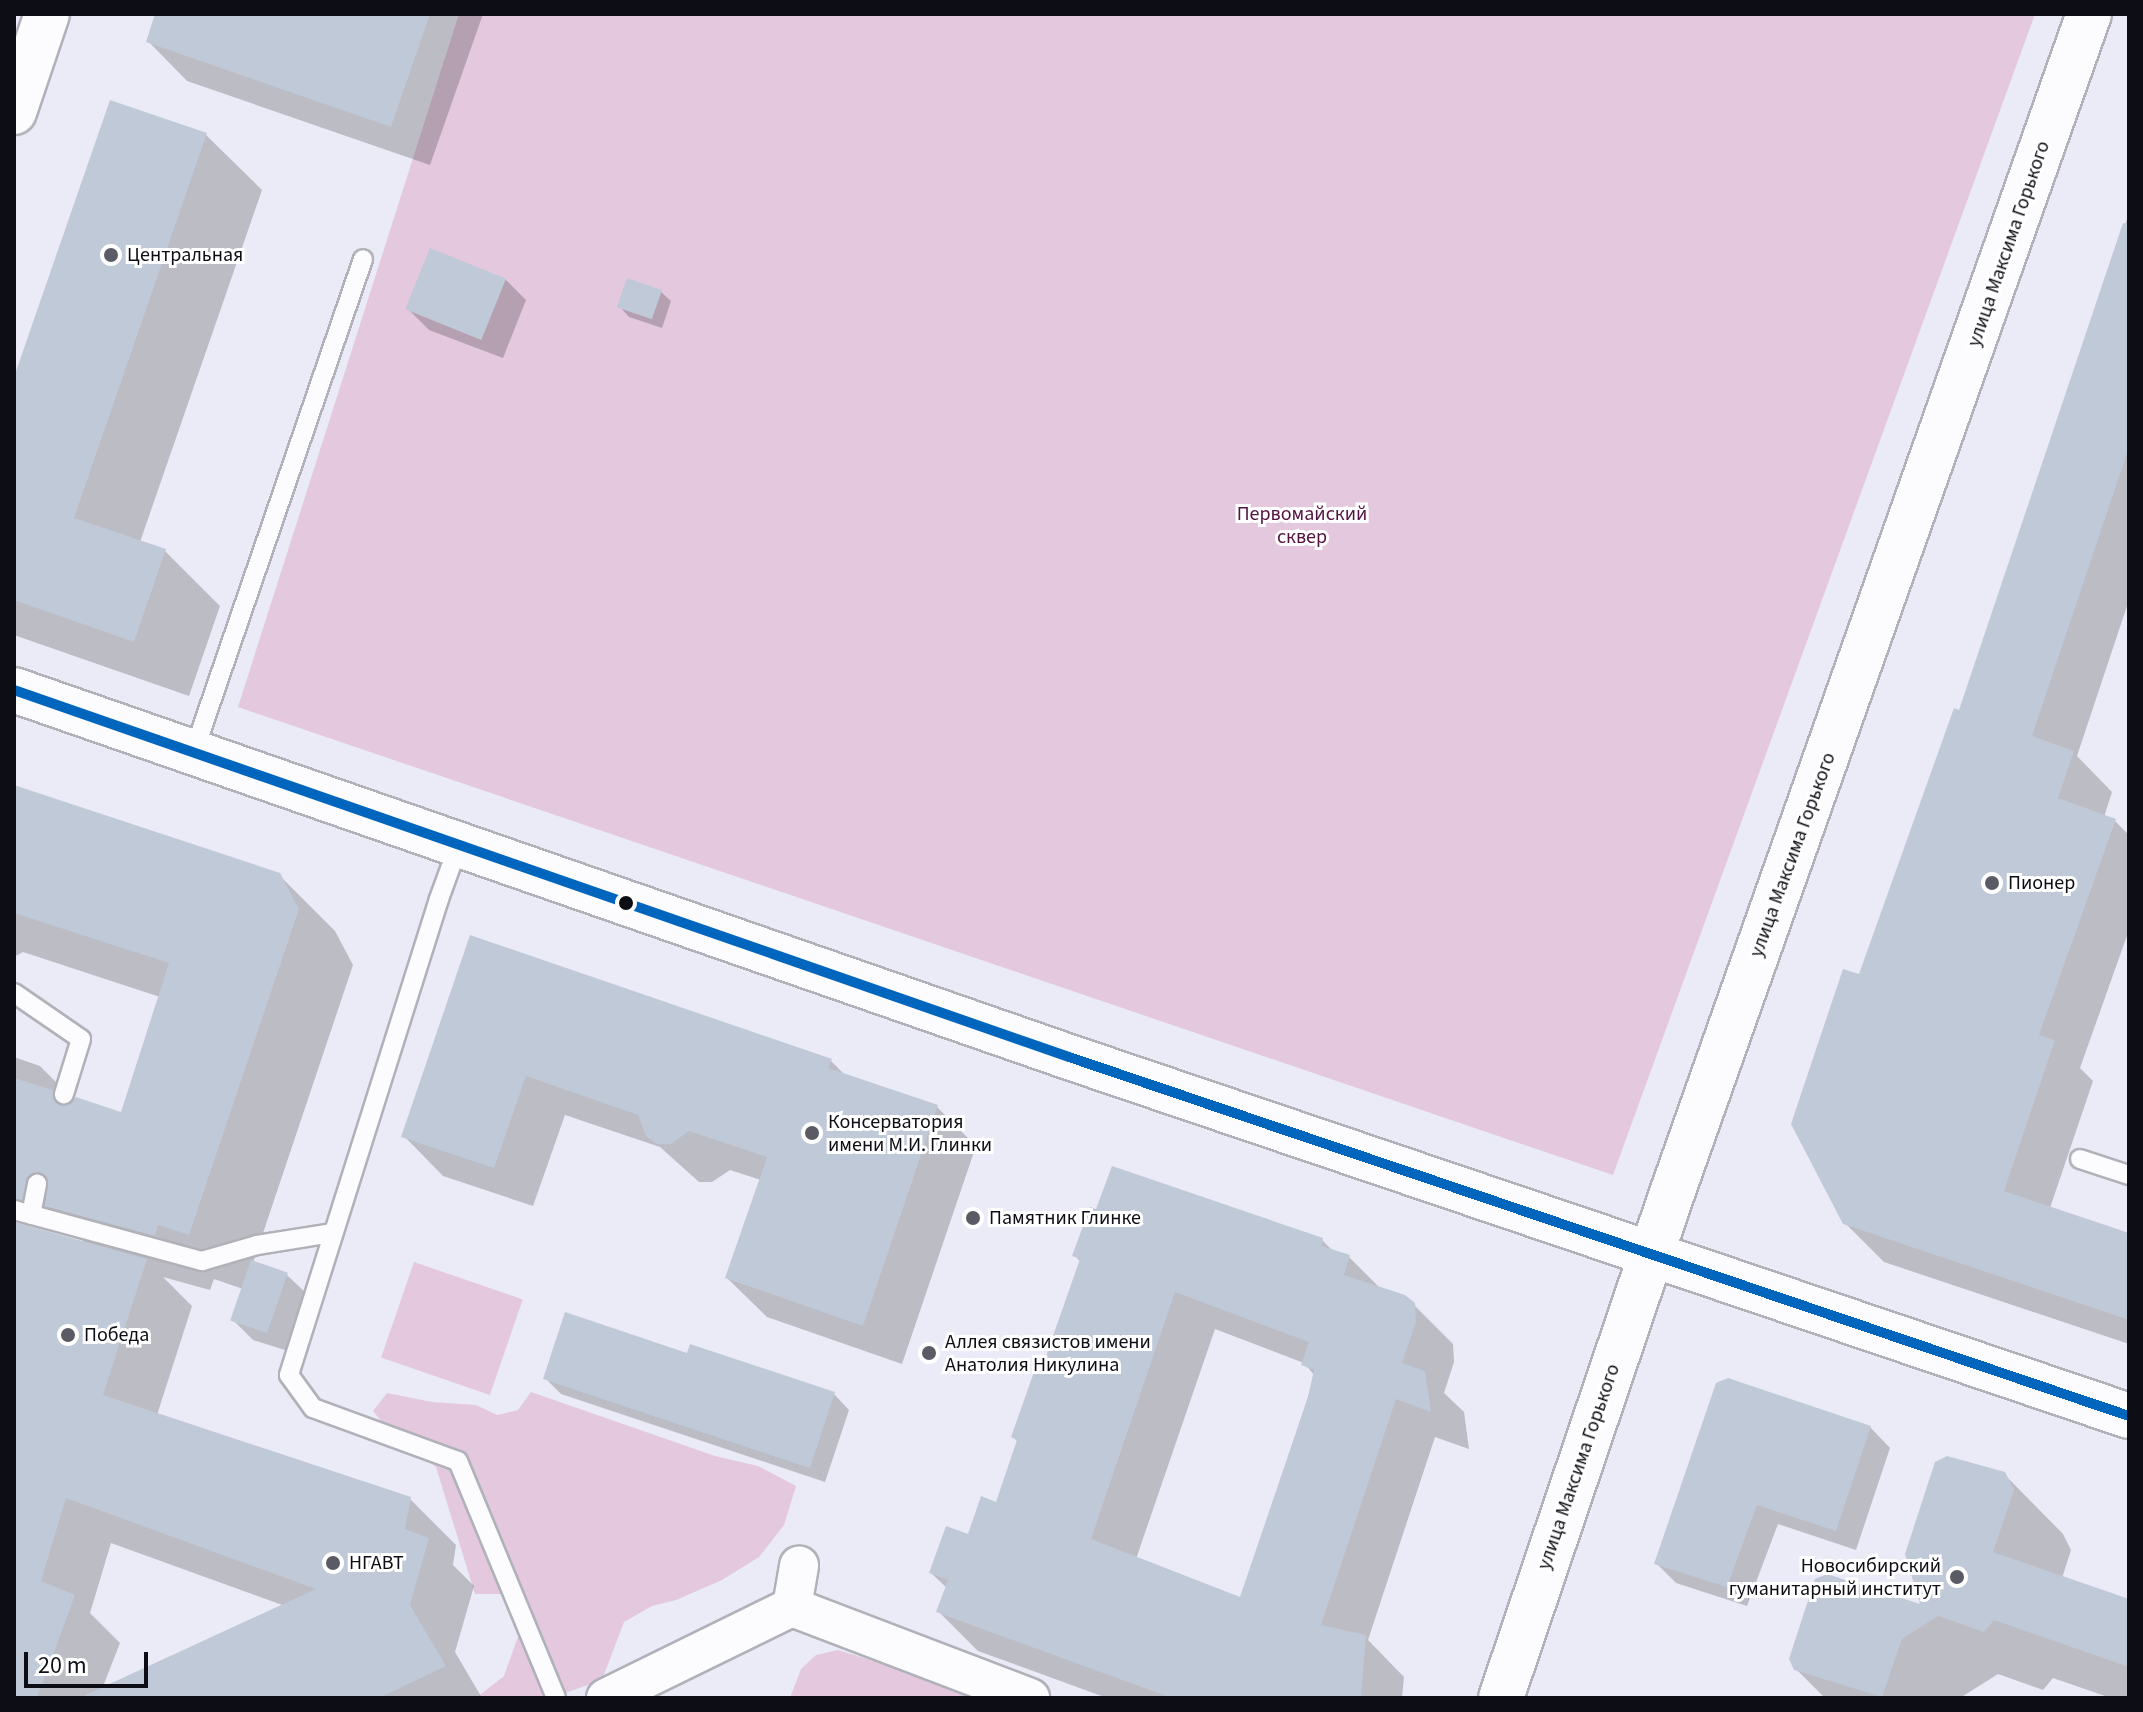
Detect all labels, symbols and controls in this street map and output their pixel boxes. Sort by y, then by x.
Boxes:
street label: улица Максима Горького [1962,138,2056,350]
place label: Центральная [127,243,243,267]
marker: Центральная [102,246,120,264]
park label: Первомайский сквер [1237,503,1367,550]
street label: улица Максима Горького [1745,749,1841,961]
place label: Пионер [2008,871,2075,895]
marker: Пионер [1983,874,2001,892]
unlabelled marker [618,895,634,911]
place label: Консерватория имени М.И. Глинки [828,1110,992,1157]
marker: Консерватория имени М.И. Глинки [803,1124,821,1142]
place label: Памятник Глинке [989,1206,1141,1230]
marker: Памятник Глинке [964,1209,982,1227]
place label: Победа [84,1323,149,1347]
marker: Победа [59,1326,77,1344]
place label: Аллея связистов имени Анатолия Никулина [945,1330,1151,1377]
marker: Аллея связистов имени Анатолия Никулина [920,1344,938,1362]
street label: улица Максима Горького [1532,1361,1626,1573]
place label: НГАВТ [349,1551,404,1575]
marker: НГАВТ [324,1554,342,1572]
place label: Новосибирский гуманитарный институт [1729,1554,1941,1601]
marker: Новосибирский гуманитарный институт [1948,1568,1966,1586]
scale bar [28,1636,152,1686]
text: 20 m [38,1648,87,1683]

